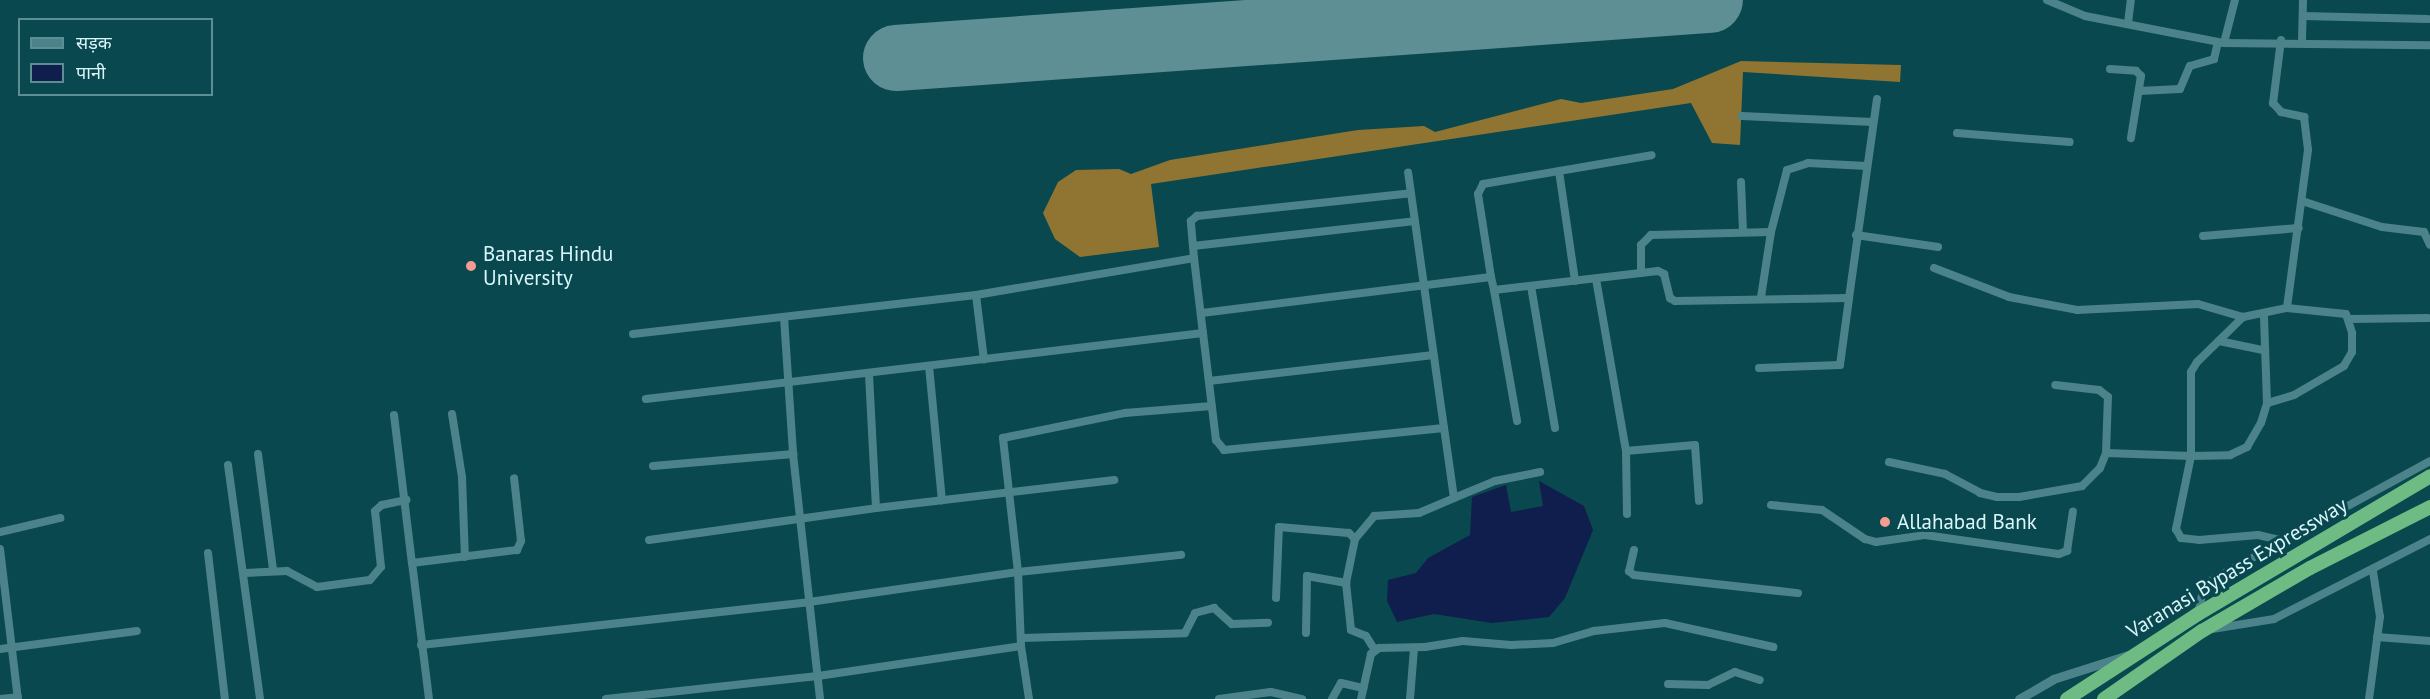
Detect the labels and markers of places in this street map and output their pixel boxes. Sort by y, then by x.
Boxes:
place label: Banaras Hindu University [483,241,613,291]
marker: Banaras Hindu University [464,259,478,273]
place label: Allahabad Bank [1897,509,2037,535]
marker: Allahabad Bank [1878,515,1892,529]

